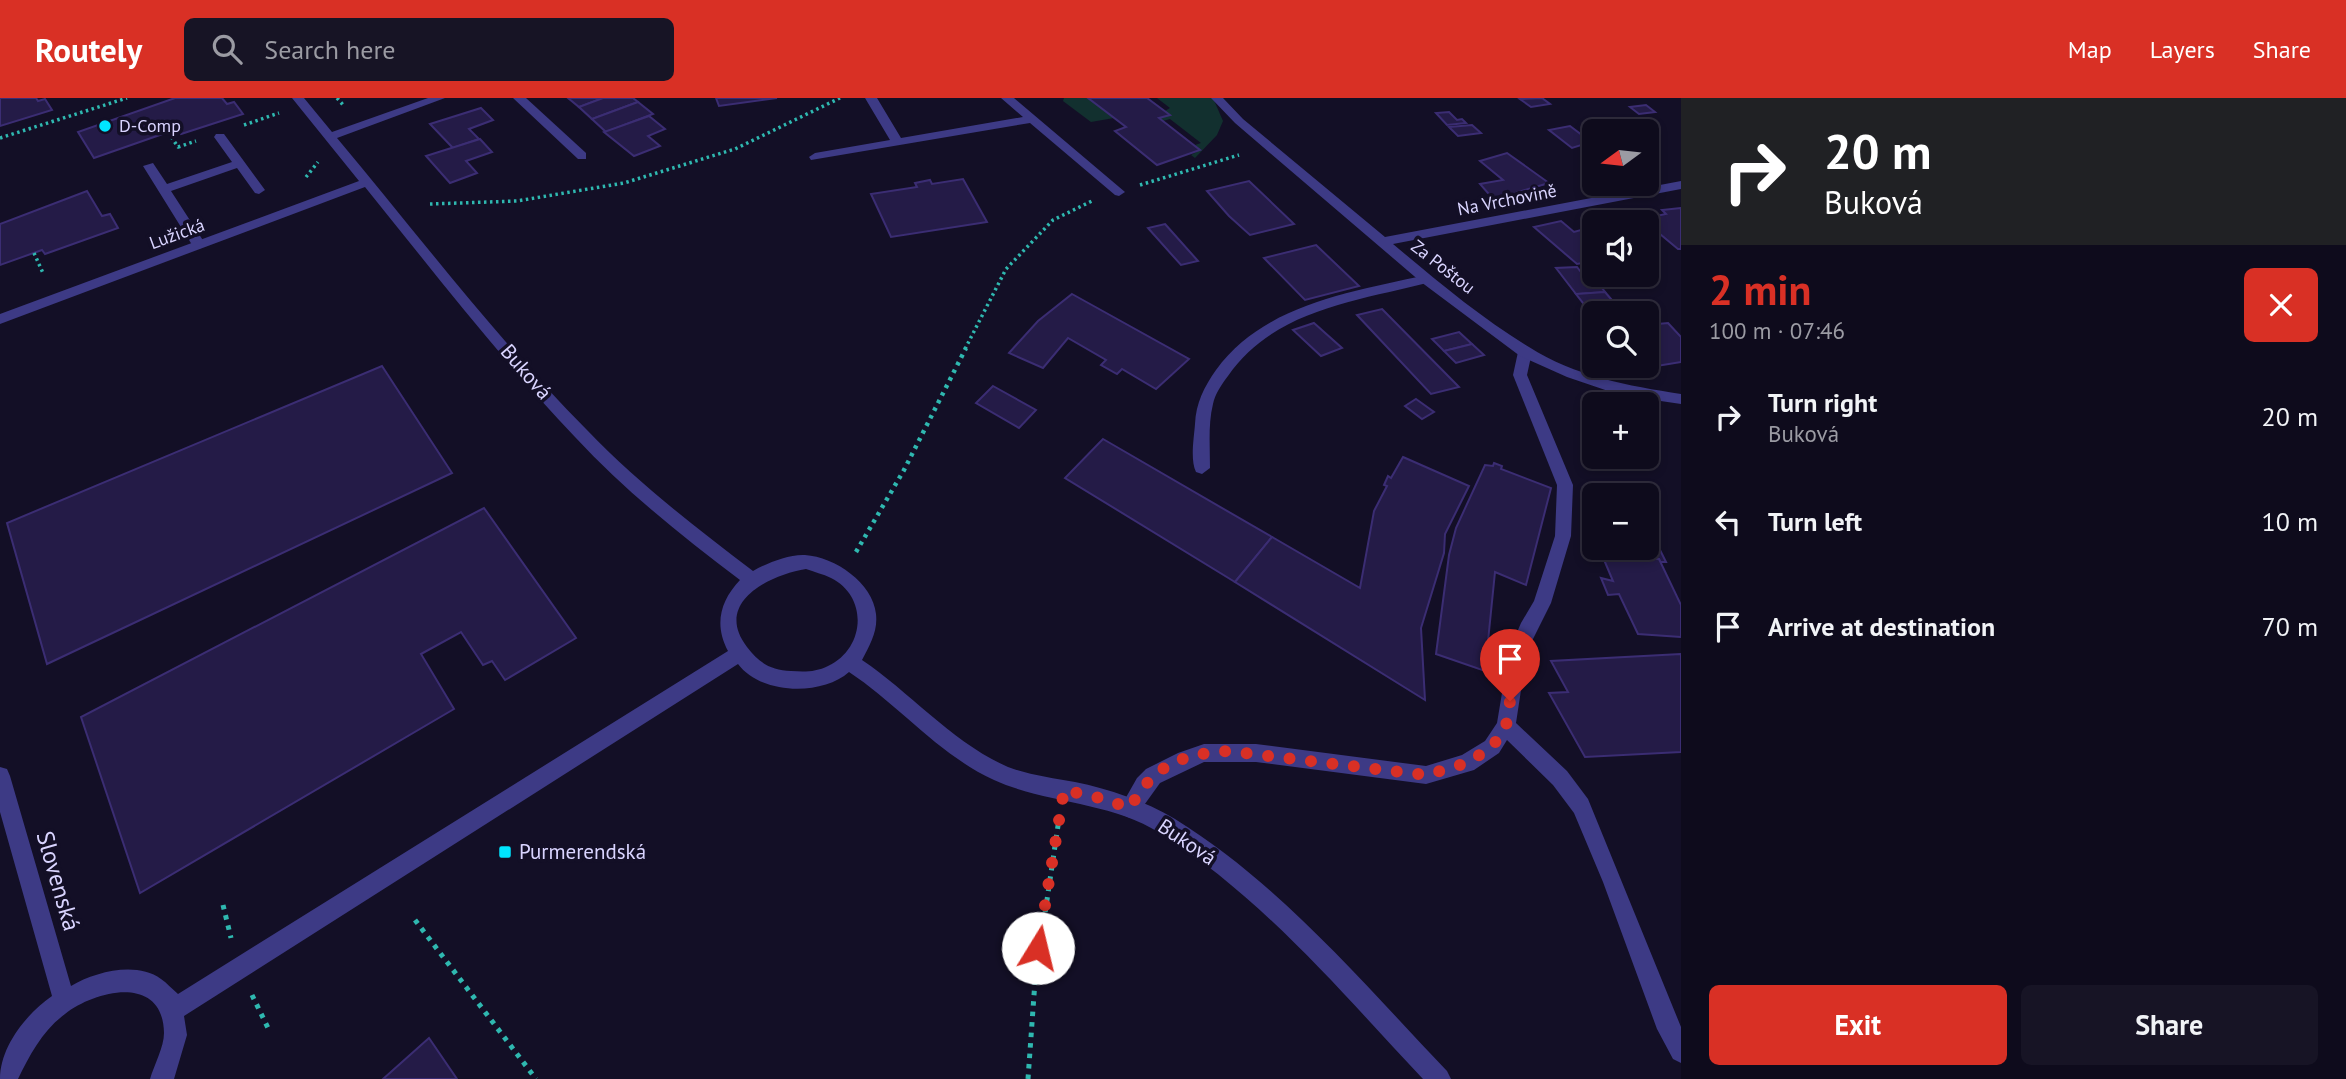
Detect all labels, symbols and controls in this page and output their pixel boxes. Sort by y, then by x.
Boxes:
search box [184,18,674,81]
text: Routely [35,28,142,71]
icon: search [208,30,246,68]
text: Search here [264,33,395,66]
text: Map [2068,34,2112,65]
text: Layers [2150,34,2215,65]
text: Share [2253,34,2311,65]
place label: D-Comp [119,114,181,137]
marker: D-Comp [97,118,113,134]
north arrow [1582,119,1659,196]
map controls [1582,119,1659,560]
text: 20 m [1824,119,1931,183]
icon: right [1709,126,1800,217]
street label: Na Vrchovině [1455,179,1558,220]
text: Buková [1824,181,1923,223]
button: sound [1582,210,1659,287]
street label: Lužická [146,213,208,254]
street label: Za Poštou [1407,234,1480,299]
text: 2 min [1709,262,1811,317]
button: close [2244,268,2318,342]
button: search [1582,301,1659,378]
text: 100 m · 07:46 [1709,316,1845,345]
street label: Buková [495,338,558,405]
text: Turn right [1768,386,1877,419]
button: + [1582,392,1659,469]
icon: right [1709,398,1747,436]
text: 20 m [2262,400,2318,433]
text: Buková [1768,419,1839,448]
button: − [1582,483,1659,560]
icon: left [1709,503,1747,541]
text: Turn left [1768,505,1862,538]
text: 10 m [2262,505,2318,538]
icon: arrive [1709,608,1747,646]
text: Arrive at destination [1768,610,1995,643]
text: 70 m [2262,610,2318,643]
pin [1480,629,1540,701]
icon: arrive [1491,640,1529,678]
street label: Buková [1153,812,1222,871]
street label: Slovenská [29,827,88,934]
place label: Purmerendská [519,838,646,865]
marker: Purmerendská [497,844,513,860]
position arrow [1001,911,1075,985]
button: Exit [1709,985,2007,1065]
button: Share [2021,985,2318,1065]

